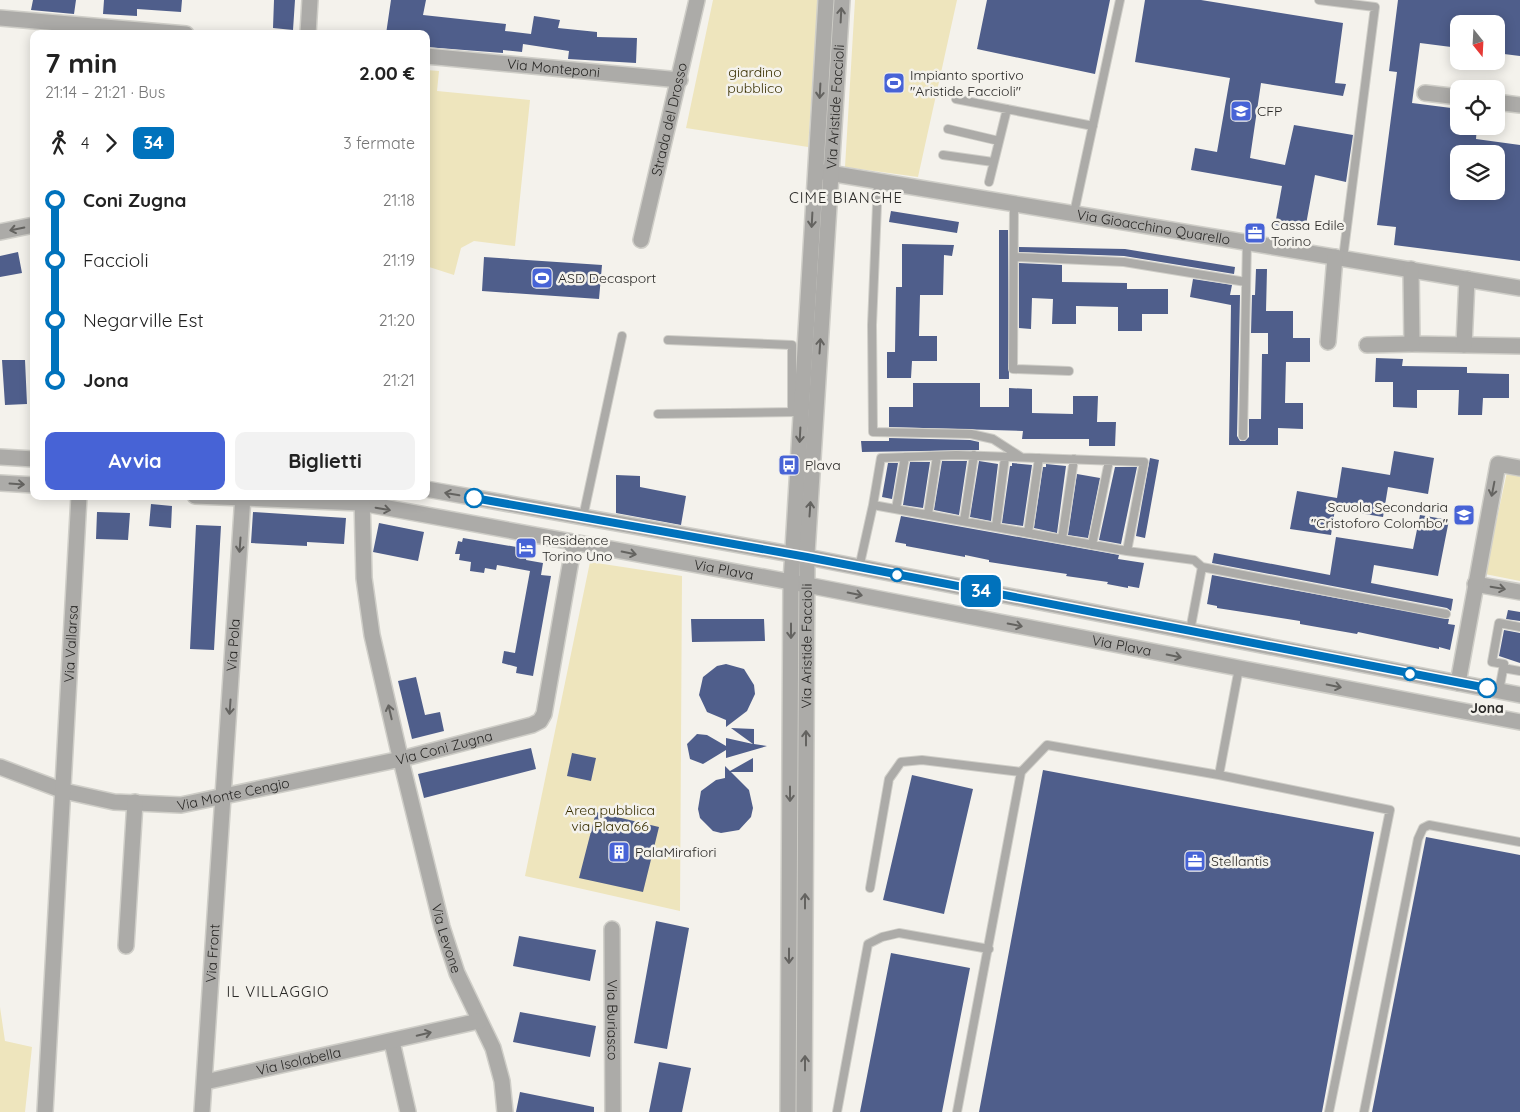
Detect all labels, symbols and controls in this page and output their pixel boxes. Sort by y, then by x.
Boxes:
one-way arrow [837,7,846,23]
north arrow [1450,15,1505,70]
map controls [1450,15,1505,200]
street label: Via Aristide Faccioli [822,44,848,170]
text: 7 min [45,45,117,80]
street label: Via Monteponi [506,55,601,81]
text: 2.00 € [359,61,415,85]
street label: Strada del Drosso [647,61,691,178]
park label: giardino pubblico [727,63,783,97]
place label: Impianto sportivo "Aristide Faccioli" [910,66,1024,100]
sports icon: Impianto sportivo "Aristide Faccioli" [882,71,906,95]
button: locate [1450,80,1505,135]
text: 21:14 – 21:21 · Bus [45,82,165,102]
one-way arrow [816,83,825,99]
school or university icon: CFP [1229,99,1253,123]
place label: CFP [1257,102,1282,120]
icon: walk [45,129,73,157]
icon: forward [97,129,125,157]
text: 34 [143,131,164,154]
text: 4 [81,133,89,153]
text: 3 fermate [343,133,415,153]
button: layers [1450,145,1505,200]
text: Coni Zugna [83,188,186,212]
district label: CIME BIANCHE [789,188,903,207]
text: 21:18 [383,190,415,210]
street label: Via Gioacchino Quarello [1075,205,1232,249]
one-way arrow [808,212,817,228]
place label: Cassa Edile Torino [1271,216,1345,250]
office icon: Cassa Edile Torino [1243,221,1267,245]
one-way arrow [9,224,25,234]
text: Faccioli [83,248,149,272]
text: 21:19 [382,250,415,270]
sports icon: ASD Decasport [530,266,554,290]
place label: ASD Decasport [558,269,657,287]
text: Negarville Est [83,308,204,332]
text: 21:20 [379,310,415,330]
one-way arrow [816,339,825,355]
text: Jona [83,368,129,392]
text: 21:21 [382,370,415,390]
one-way arrow [796,426,805,442]
button: Avvia [45,432,225,490]
button: Biglietti [235,432,415,490]
bus stop icon: Plava [777,453,801,477]
place label: Plava [805,456,841,474]
one-way arrow [9,480,25,489]
one-way arrow [1488,481,1497,497]
one-way arrow [445,488,461,498]
unlabelled marker [464,488,484,508]
place label: Scuola Secondaria "Cristoforo Colombo" [1311,498,1448,532]
one-way arrow [805,501,814,517]
school or university icon: Scuola Secondaria "Cristoforo Colombo" [1452,503,1476,527]
one-way arrow [375,504,391,514]
place label: Residence Torino Uno [542,531,613,565]
hotel icon: Residence Torino Uno [514,536,538,560]
one-way arrow [236,537,245,553]
one-way arrow [621,548,637,558]
street label: Via Plava [692,555,755,584]
unlabelled marker [890,568,904,582]
line badge: 34 [958,575,1004,607]
text: 34 [971,579,991,602]
street label: Via Aristide Faccioli [797,583,816,709]
one-way arrow [1489,584,1505,594]
one-way arrow [847,590,863,600]
street label: Via Vallarsa [60,604,82,683]
street label: Via Pola [222,618,244,672]
one-way arrow [1006,621,1022,630]
one-way arrow [786,623,796,639]
street label: Via Plava [1090,631,1153,660]
one-way arrow [1166,651,1182,661]
unlabelled marker [1403,667,1417,681]
marker: Jona [1477,678,1497,698]
one-way arrow [1326,682,1342,691]
one-way arrow [226,699,235,715]
place label: Jona [1470,699,1504,717]
one-way arrow [385,704,394,720]
street label: Via Coni Zugna [394,727,495,769]
one-way arrow [801,731,811,747]
street label: Via Monte Cengio [175,774,291,815]
one-way arrow [785,786,795,802]
park label: Area pubblica via Plava 66 [565,801,655,835]
building icon: PalaMirafiori [607,840,631,864]
place label: PalaMirafiori [635,843,717,861]
office icon: Stellantis [1183,849,1207,873]
place label: Stellantis [1211,852,1269,870]
one-way arrow [801,893,810,909]
street label: Via Levone [428,902,465,976]
street label: Via Front [202,923,224,983]
one-way arrow [784,948,794,964]
street label: Via Buriasco [603,979,622,1061]
district label: IL VILLAGGIO [226,982,330,1001]
one-way arrow [416,1029,432,1038]
street label: Via Isolabella [255,1043,343,1079]
one-way arrow [800,1056,810,1072]

